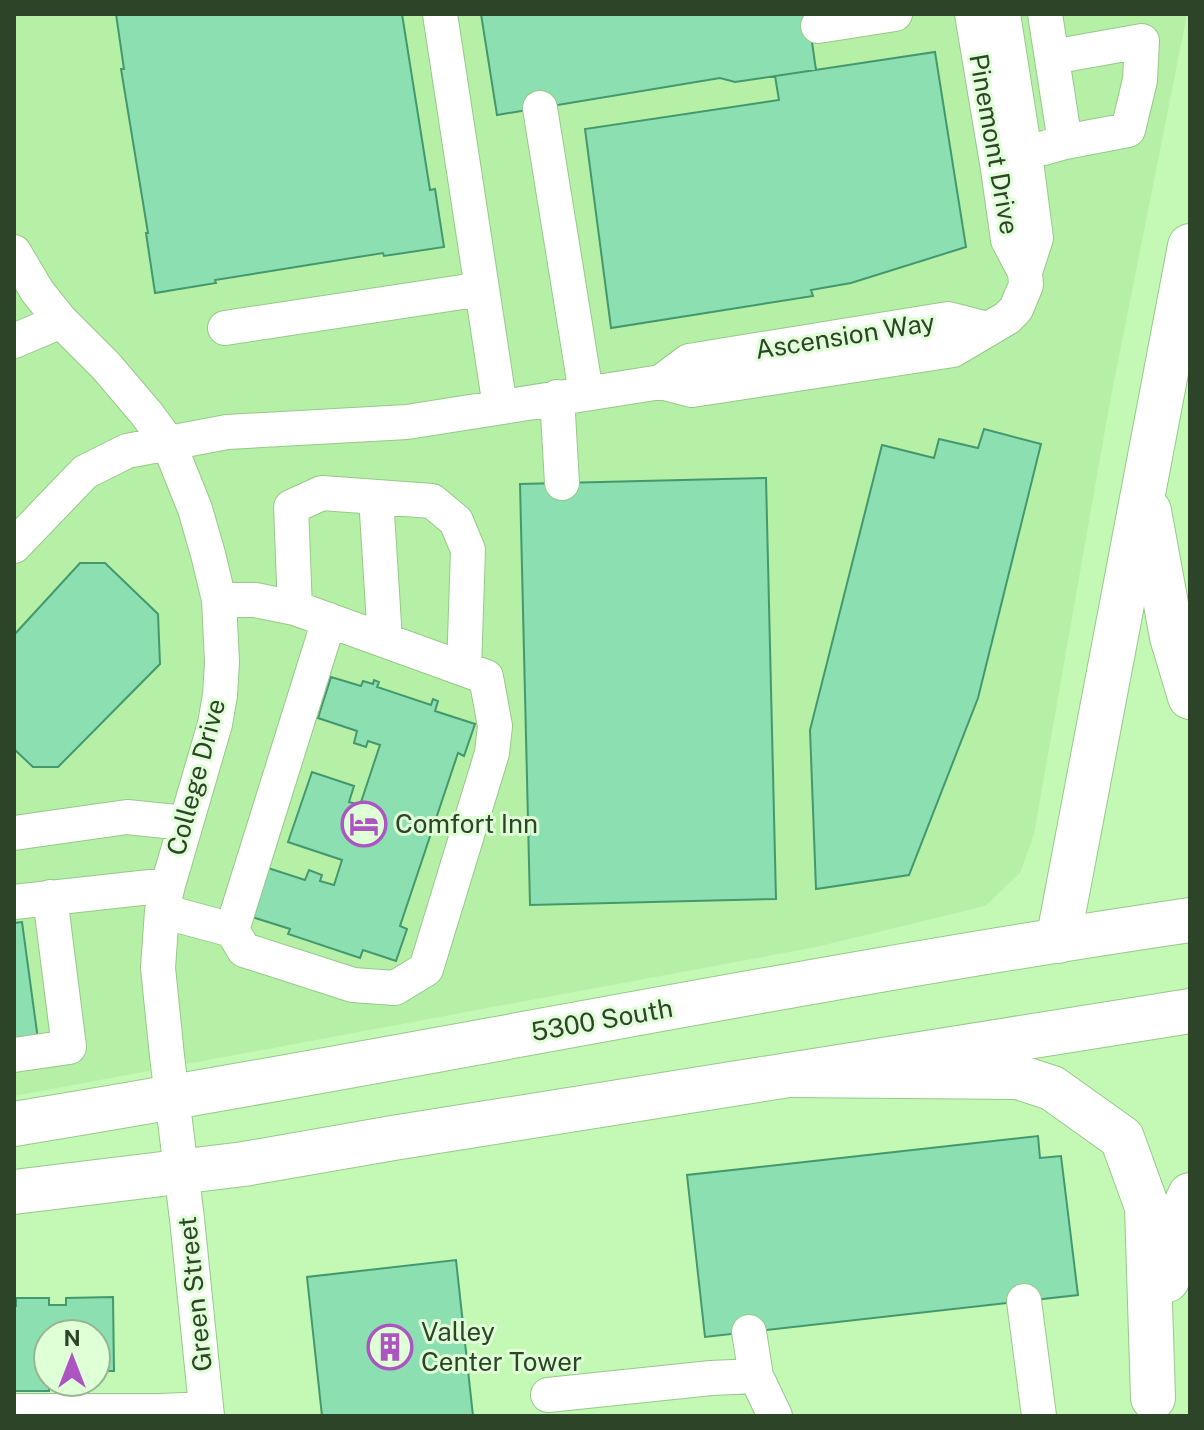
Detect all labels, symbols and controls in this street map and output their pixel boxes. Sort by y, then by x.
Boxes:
street label: Pinemont Drive [963,51,1026,237]
street label: Ascension Way [753,306,937,365]
street label: College Drive [160,695,231,859]
hotel icon: Comfort Inn [340,800,388,848]
place label: Comfort Inn [395,808,538,839]
street label: 5300 South [529,992,675,1047]
street label: Green Street [171,1215,218,1373]
place label: Valley Center Tower [421,1316,582,1377]
north arrow [32,1318,112,1398]
building icon: Valley Center Tower [366,1323,414,1371]
text: N [63,1325,81,1351]

